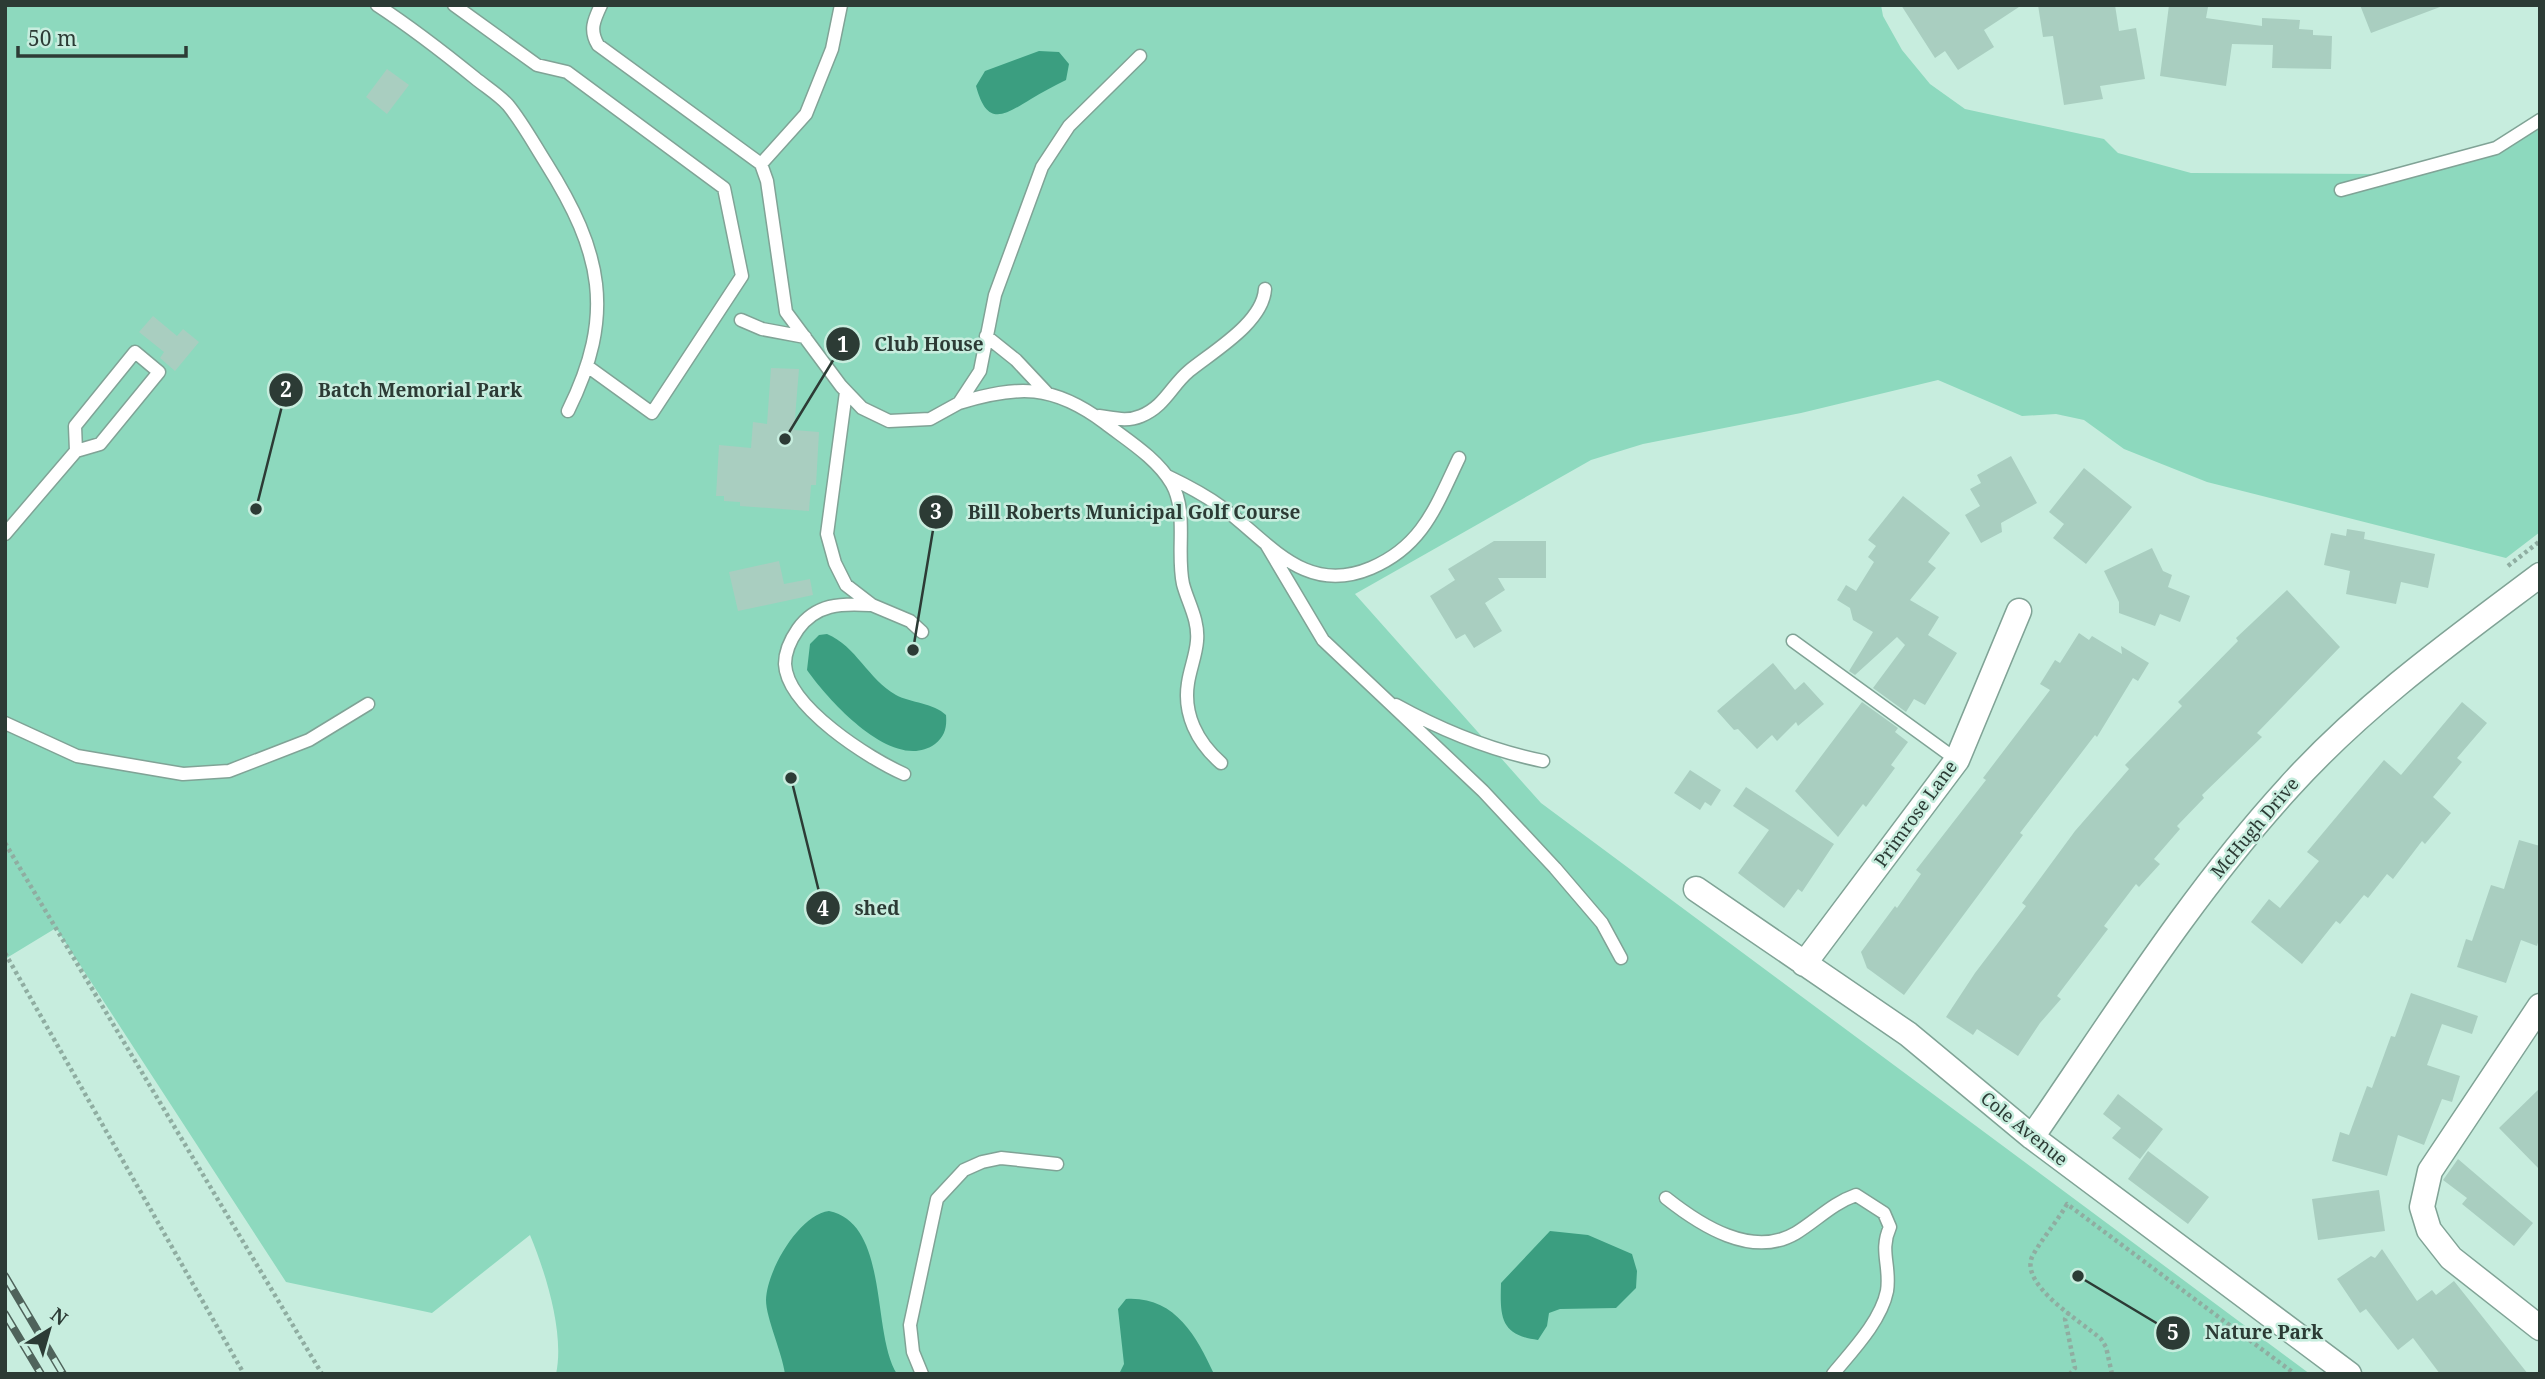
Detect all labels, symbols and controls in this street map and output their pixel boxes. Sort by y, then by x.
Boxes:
scale bar [18,14,186,58]
text: 50 m [28,24,77,52]
callout: Club House [825,324,998,364]
text: 1 [837,330,849,358]
text: Club House [874,331,984,357]
callout: Batch Memorial Park [269,370,536,410]
text: 2 [280,375,292,403]
text: Batch Memorial Park [318,377,523,403]
callout: Bill Roberts Municipal Golf Course [918,492,1314,532]
text: 3 [930,497,942,525]
text: Bill Roberts Municipal Golf Course [968,499,1300,525]
street label: Primrose Lane [1868,755,1962,871]
street label: McHugh Drive [2205,772,2303,883]
callout: shed [806,888,914,928]
text: 4 [817,894,829,922]
text: shed [854,895,900,921]
street label: Cole Avenue [1976,1086,2073,1171]
north arrow [14,1295,84,1365]
text: N [45,1302,73,1331]
callout: Nature Park [2156,1313,2337,1353]
text: 5 [2167,1318,2179,1346]
text: Nature Park [2205,1319,2324,1345]

